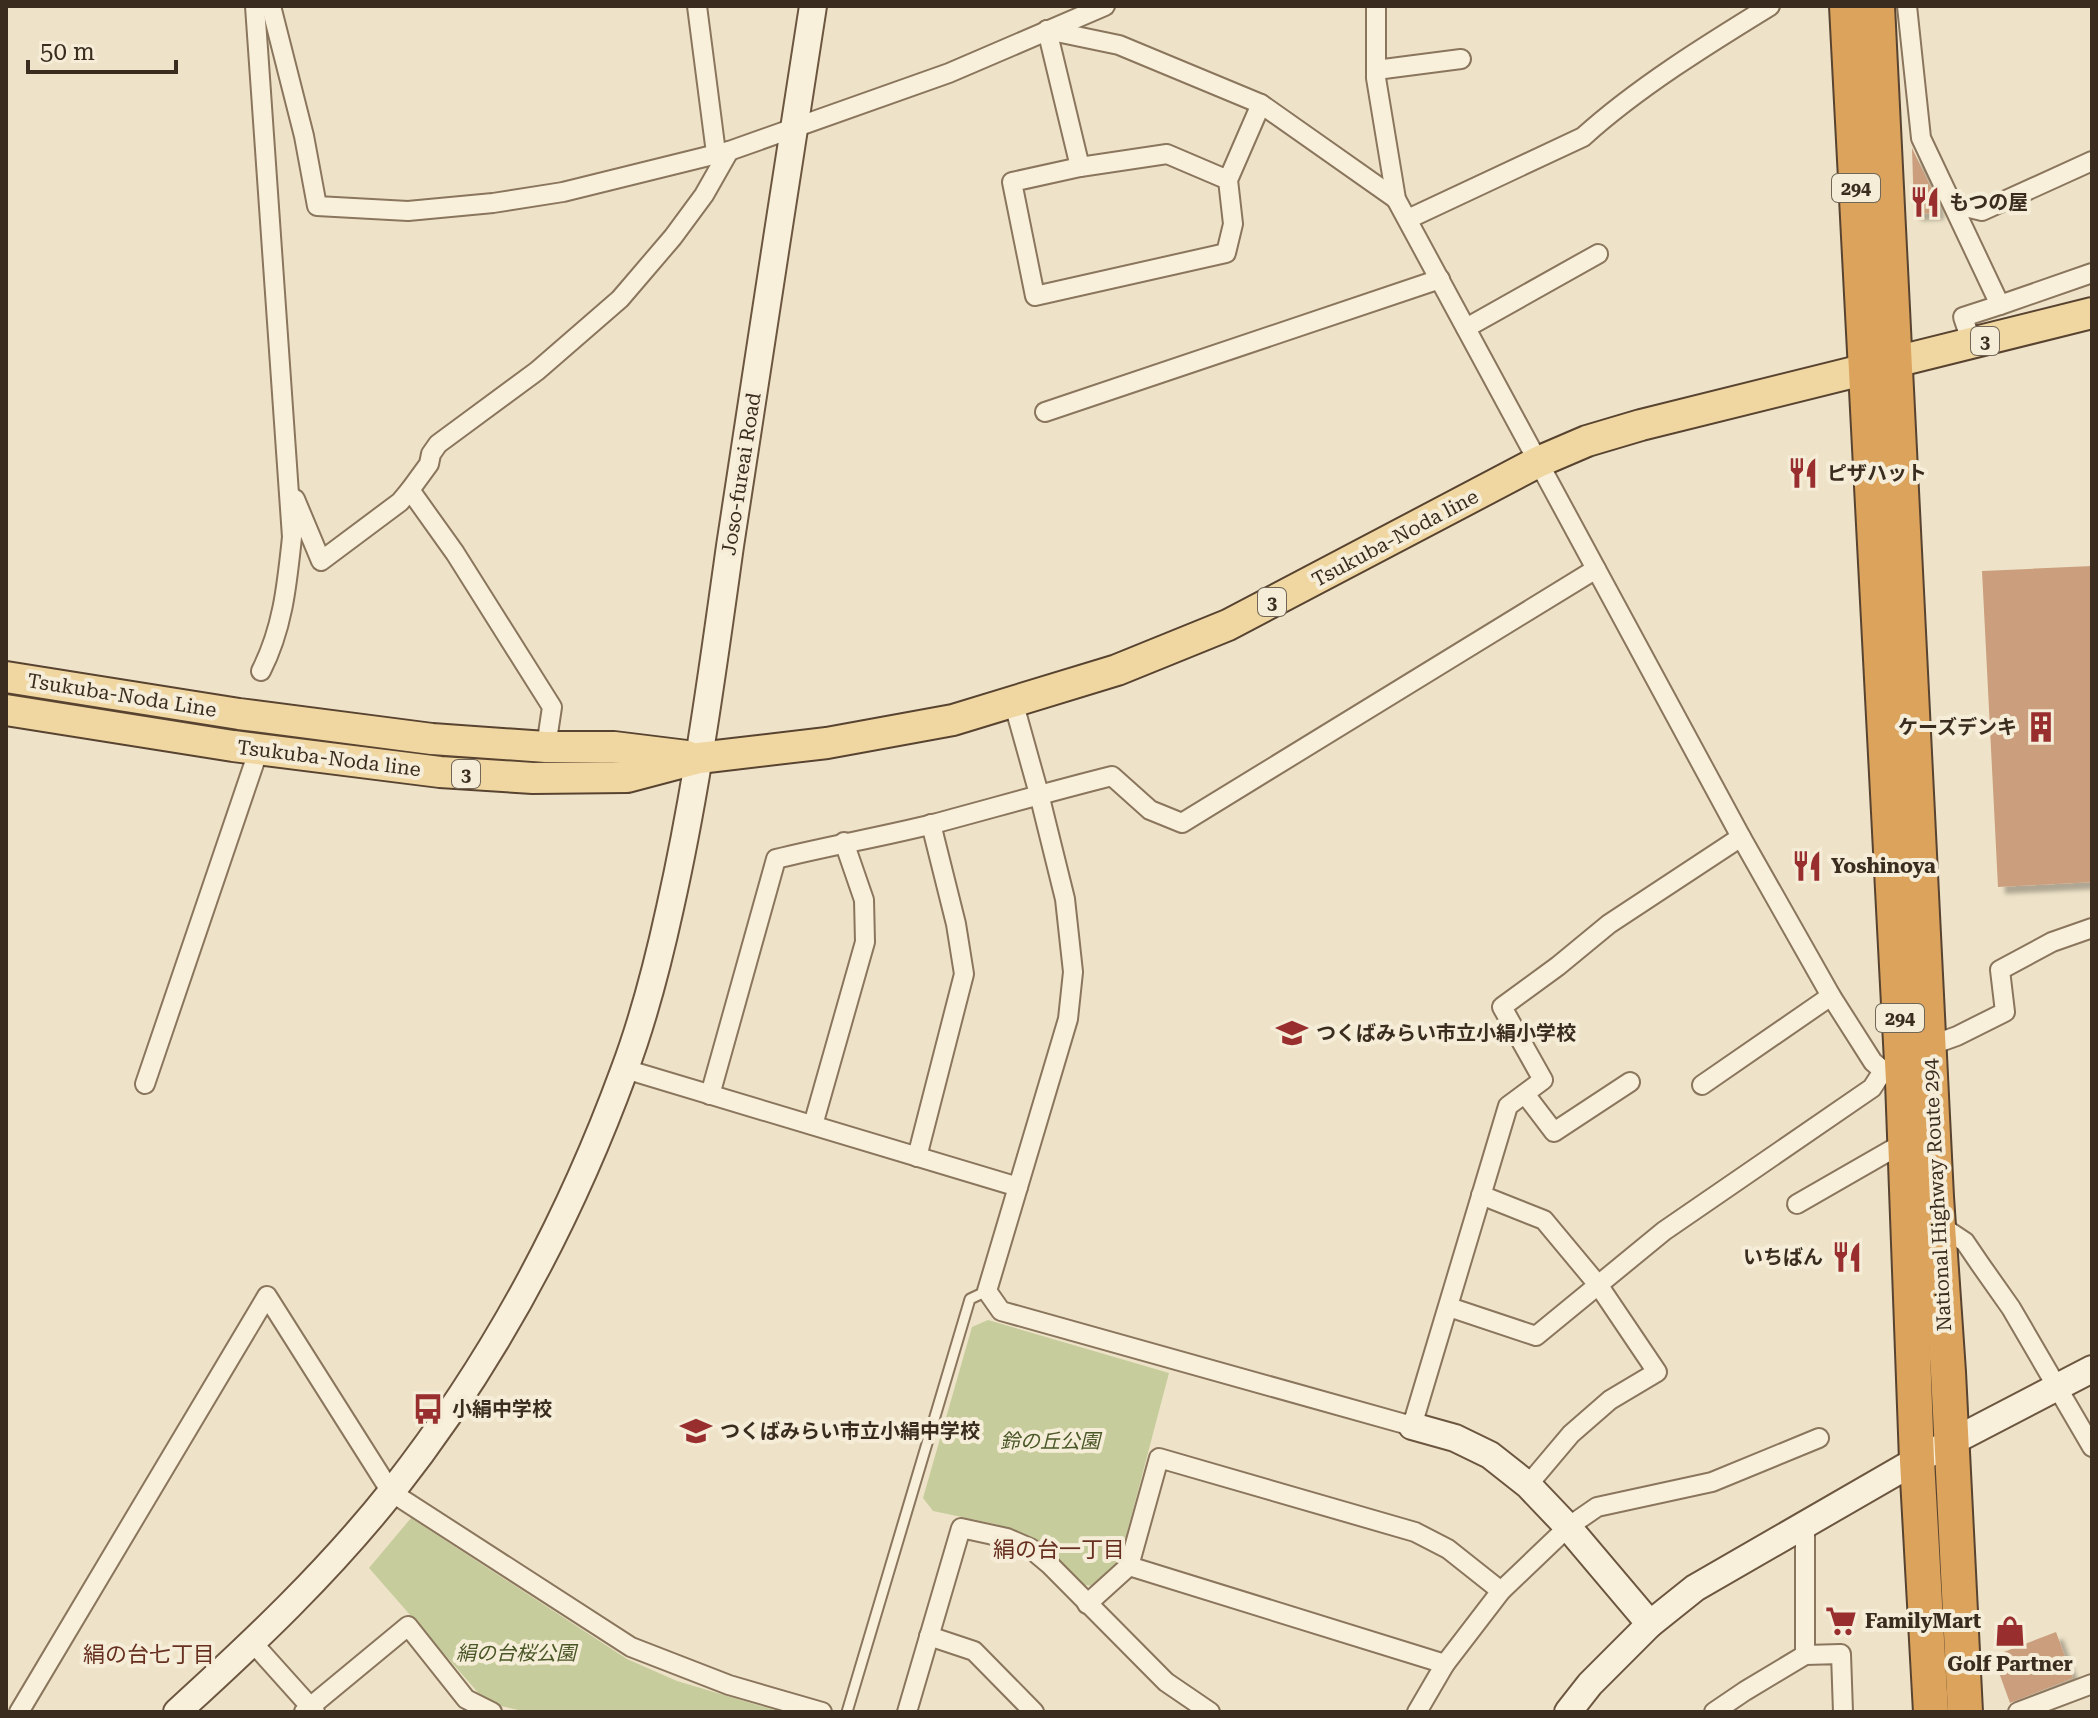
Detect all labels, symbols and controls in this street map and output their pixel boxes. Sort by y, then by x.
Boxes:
scale bar [28,24,176,74]
text: 50 m [40,38,95,66]
road number: 294 [1832,174,1880,202]
restaurant icon: もつの屋 [1908,185,1942,219]
place label: もつの屋 [1949,190,2028,214]
road number: 3 [1971,327,1999,355]
street label: Joso-fureai Road [716,391,766,557]
restaurant icon: ピザハット [1786,456,1820,490]
place label: ピザハット [1827,461,1927,485]
street label: Tsukuba-Noda line [1308,484,1482,592]
road number: 3 [1258,588,1286,616]
street label: Tsukuba-Noda Line [26,668,218,722]
building icon: ケーズデンキ [2024,710,2058,744]
place label: ケーズデンキ [1898,715,2017,739]
street label: Tsukuba-Noda line [236,735,422,781]
road number: 3 [452,760,480,788]
restaurant icon: Yoshinoya [1790,849,1824,883]
place label: Yoshinoya [1831,854,1936,878]
road number: 294 [1876,1004,1924,1032]
school or university icon: つくばみらい市立小絹小学校 [1275,1016,1309,1050]
place label: つくばみらい市立小絹小学校 [1316,1021,1576,1045]
street label: National Highway Route 294 [1918,1057,1956,1332]
restaurant icon: いちばん [1830,1240,1864,1274]
place label: いちばん [1743,1245,1823,1269]
bus stop icon: 小絹中学校 [411,1392,445,1426]
place label: 小絹中学校 [452,1397,552,1421]
school or university icon: つくばみらい市立小絹中学校 [679,1414,713,1448]
place label: つくばみらい市立小絹中学校 [720,1419,980,1443]
park label: 鈴の丘公園 [1000,1429,1103,1453]
district label: 絹の台一丁目 [993,1537,1125,1562]
supermarket icon: FamilyMart [1824,1604,1858,1638]
place label: FamilyMart [1865,1609,1981,1633]
shop icon: Golf Partner [1993,1614,2027,1648]
park label: 絹の台桜公園 [456,1641,579,1665]
district label: 絹の台七丁目 [83,1642,215,1667]
place label: Golf Partner [1947,1652,2073,1676]

